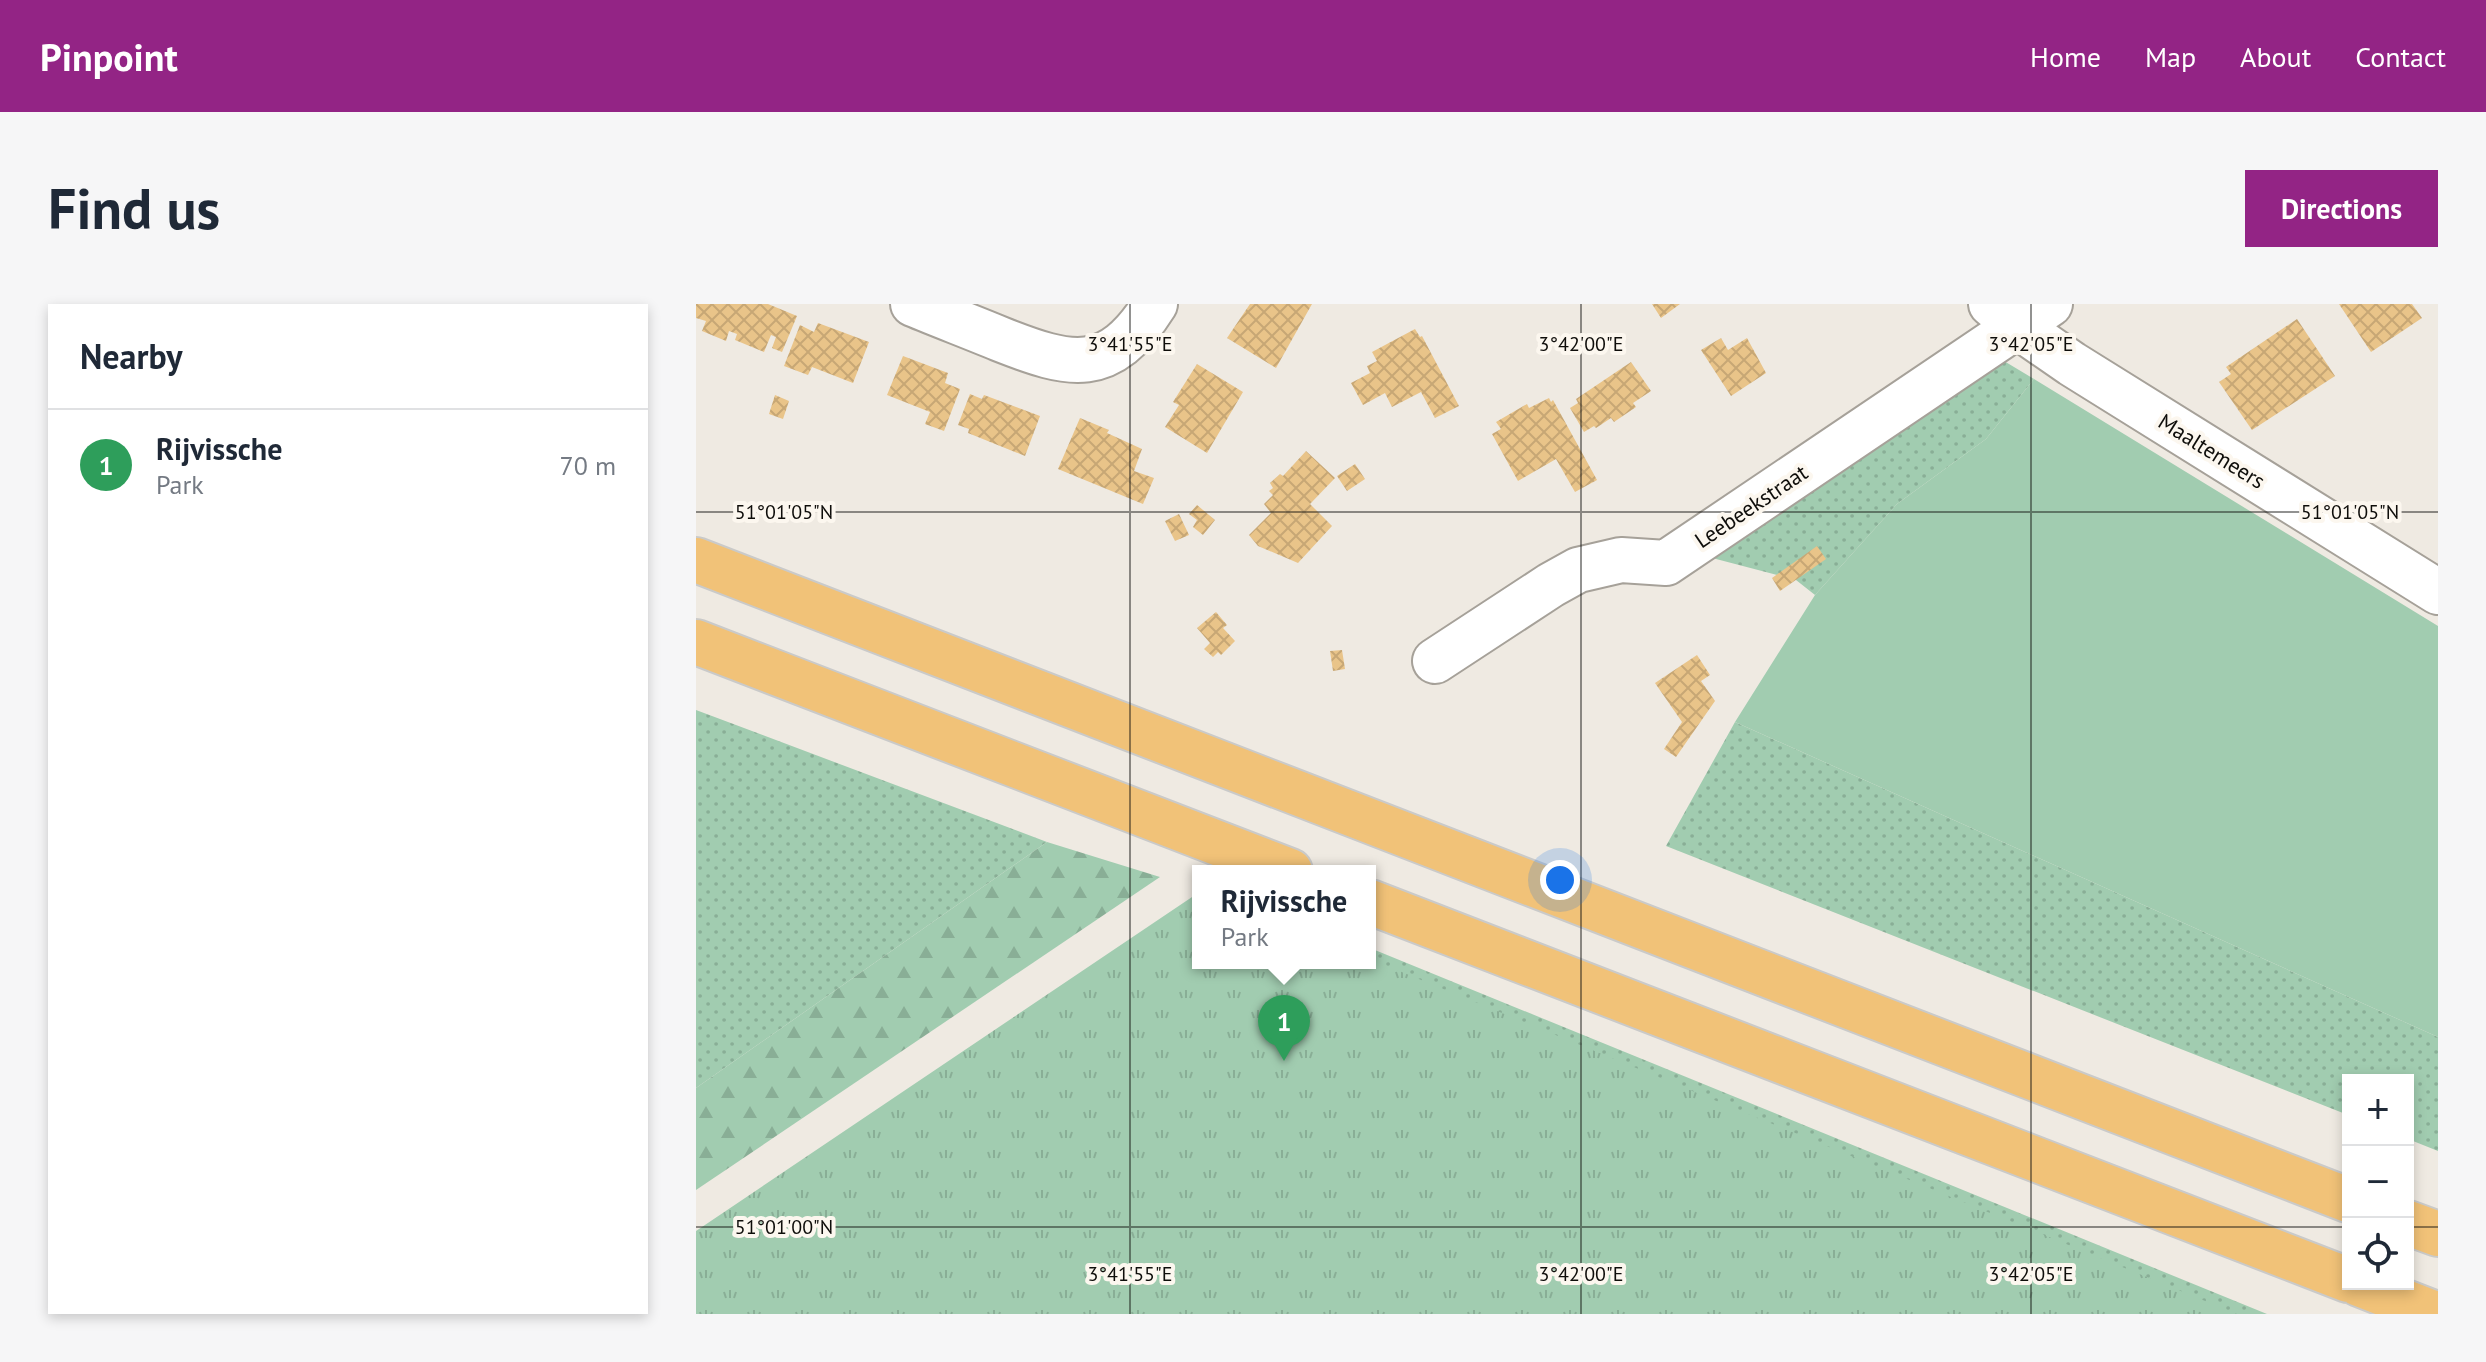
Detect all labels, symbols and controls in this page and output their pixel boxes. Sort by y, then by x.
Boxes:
text: Pinpoint [40,32,178,81]
text: Home [2030,38,2101,75]
text: Map [2145,38,2196,75]
text: About [2240,38,2311,75]
text: Contact [2355,38,2446,75]
button: Directions [2245,170,2438,247]
text: Find us [48,172,220,244]
text: 3°41'55"E [1088,331,1172,357]
text: 3°42'00"E [1539,331,1623,357]
text: 3°42'05"E [1989,331,2073,357]
text: Nearby [80,334,182,378]
street label: Maaltemeers [2153,407,2271,495]
text: Rijvissche [156,429,282,468]
text: 1 [99,449,113,482]
text: 70 m [560,449,616,482]
street label: Leebeekstraat [1689,458,1813,554]
text: Park [156,468,204,501]
text: 51°01'05"N [735,499,833,525]
text: 51°01'05"N [2301,499,2399,525]
your location [1540,860,1580,900]
popup [1192,865,1376,969]
text: Rijvissche [1221,881,1347,920]
text: Park [1221,920,1269,953]
pin: 1 [1258,995,1310,1061]
map controls [2342,1074,2414,1290]
button: + [2342,1074,2414,1146]
button: − [2342,1146,2414,1218]
text: 51°01'00"N [735,1214,833,1240]
button: locate [2342,1218,2414,1290]
text: 3°41'55"E [1088,1261,1172,1287]
text: 3°42'00"E [1539,1261,1623,1287]
text: 3°42'05"E [1989,1261,2073,1287]

